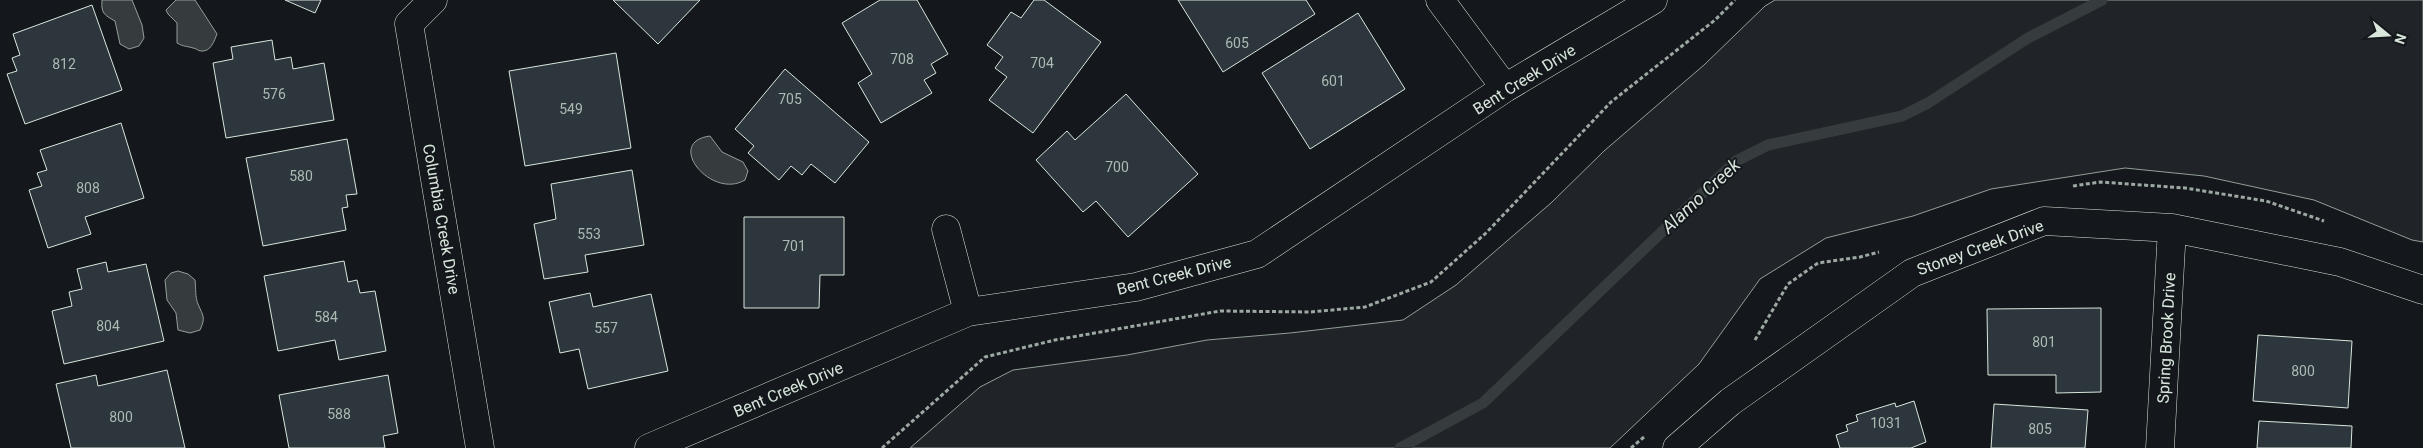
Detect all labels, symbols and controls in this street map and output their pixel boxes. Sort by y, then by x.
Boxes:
north arrow [2363,10,2413,60]
text: N [2391,32,2410,46]
house number: 605 [1225,35,1249,51]
street label: Bent Creek Drive [1470,40,1579,119]
house number: 708 [890,51,914,67]
house number: 704 [1030,55,1054,71]
house number: 812 [52,56,76,72]
house number: 601 [1321,73,1345,89]
house number: 576 [262,86,286,102]
house number: 705 [778,91,802,107]
house number: 549 [559,101,583,117]
street label: Columbia Creek Drive [419,142,464,296]
water label: Alamo Creek [1656,153,1745,238]
house number: 700 [1105,159,1129,175]
house number: 580 [289,168,313,184]
house number: 808 [76,180,100,196]
street label: Stoney Creek Drive [1914,216,2046,279]
house number: 553 [577,226,601,242]
house number: 701 [782,238,806,254]
street label: Bent Creek Drive [1115,252,1233,299]
street label: Spring Brook Drive [2154,272,2179,404]
house number: 584 [314,309,338,325]
house number: 804 [96,318,120,334]
house number: 557 [594,320,618,336]
house number: 801 [2032,334,2056,350]
street label: Bent Creek Drive [731,358,846,421]
house number: 800 [2291,363,2315,379]
house number: 588 [327,406,351,422]
house number: 800 [109,409,133,425]
house number: 1031 [1870,415,1902,431]
house number: 805 [2028,421,2052,437]

